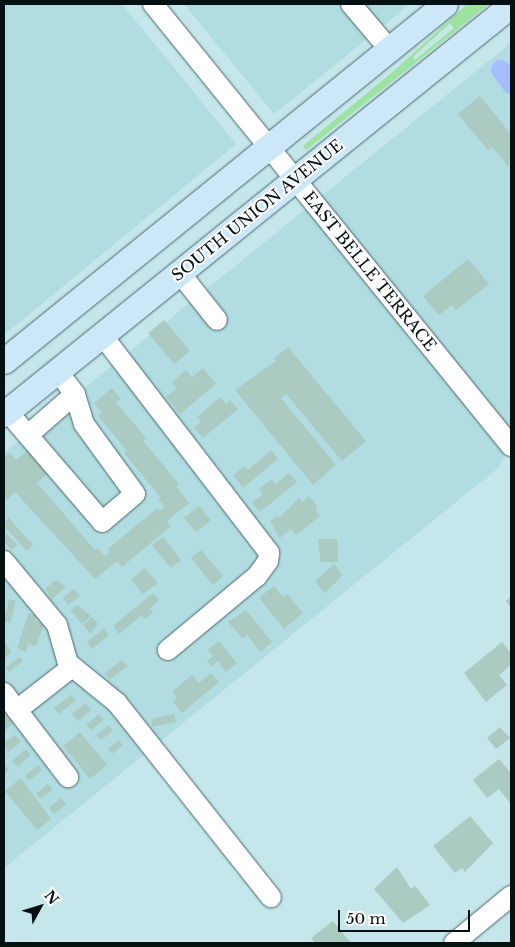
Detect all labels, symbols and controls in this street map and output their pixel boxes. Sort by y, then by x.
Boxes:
street label: SOUTH UNION AVENUE [167,135,347,285]
street label: EAST BELLE TERRACE [299,187,441,355]
north arrow [15,882,65,932]
text: N [41,887,63,908]
scale bar [340,900,472,932]
text: 50 m [346,909,386,928]

